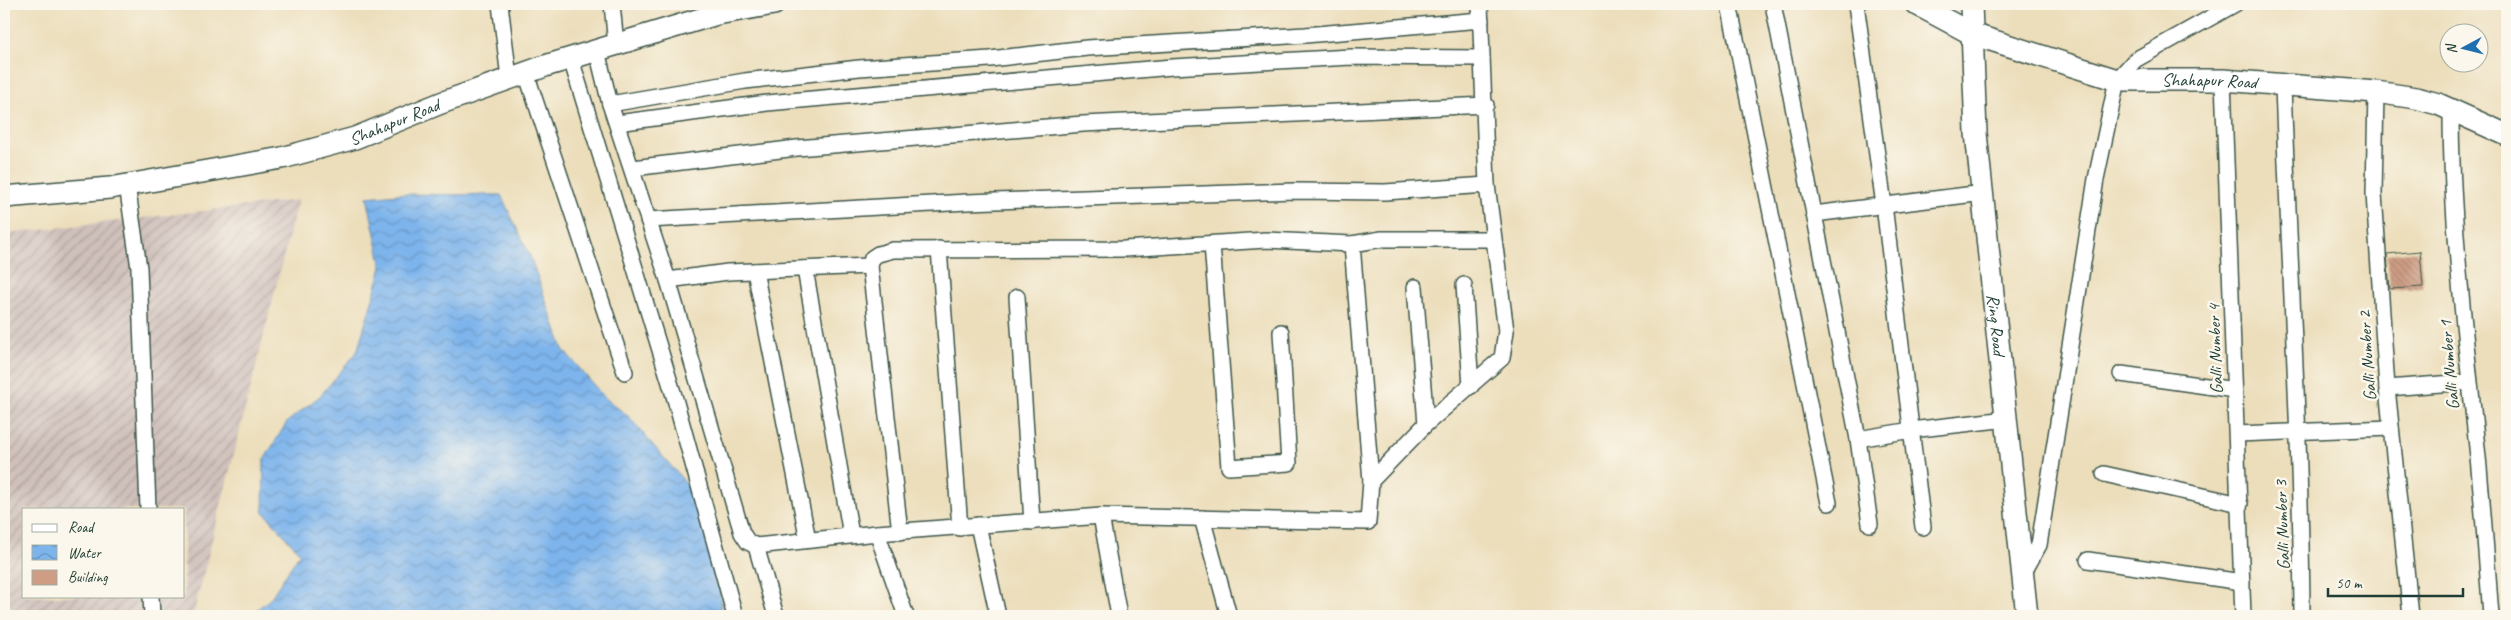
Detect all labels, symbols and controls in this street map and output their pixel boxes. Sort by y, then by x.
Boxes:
north arrow [2438,22,2488,72]
text: N [2442,42,2461,55]
street label: Shahapur Road [2162,69,2261,94]
street label: Shahapur Road [347,93,445,150]
street label: Ring Road [1982,293,2011,360]
street label: Galli Number 4 [2202,302,2228,394]
street label: Galli Number 2 [2353,308,2381,402]
street label: Galli Number 1 [2434,318,2464,411]
street label: Galli Number 3 [2269,478,2295,570]
legend [22,508,185,598]
text: Road [68,518,95,537]
text: Water [68,544,102,563]
scale bar [2328,565,2464,597]
text: Building [68,568,108,587]
text: 50 m [2336,574,2363,593]

